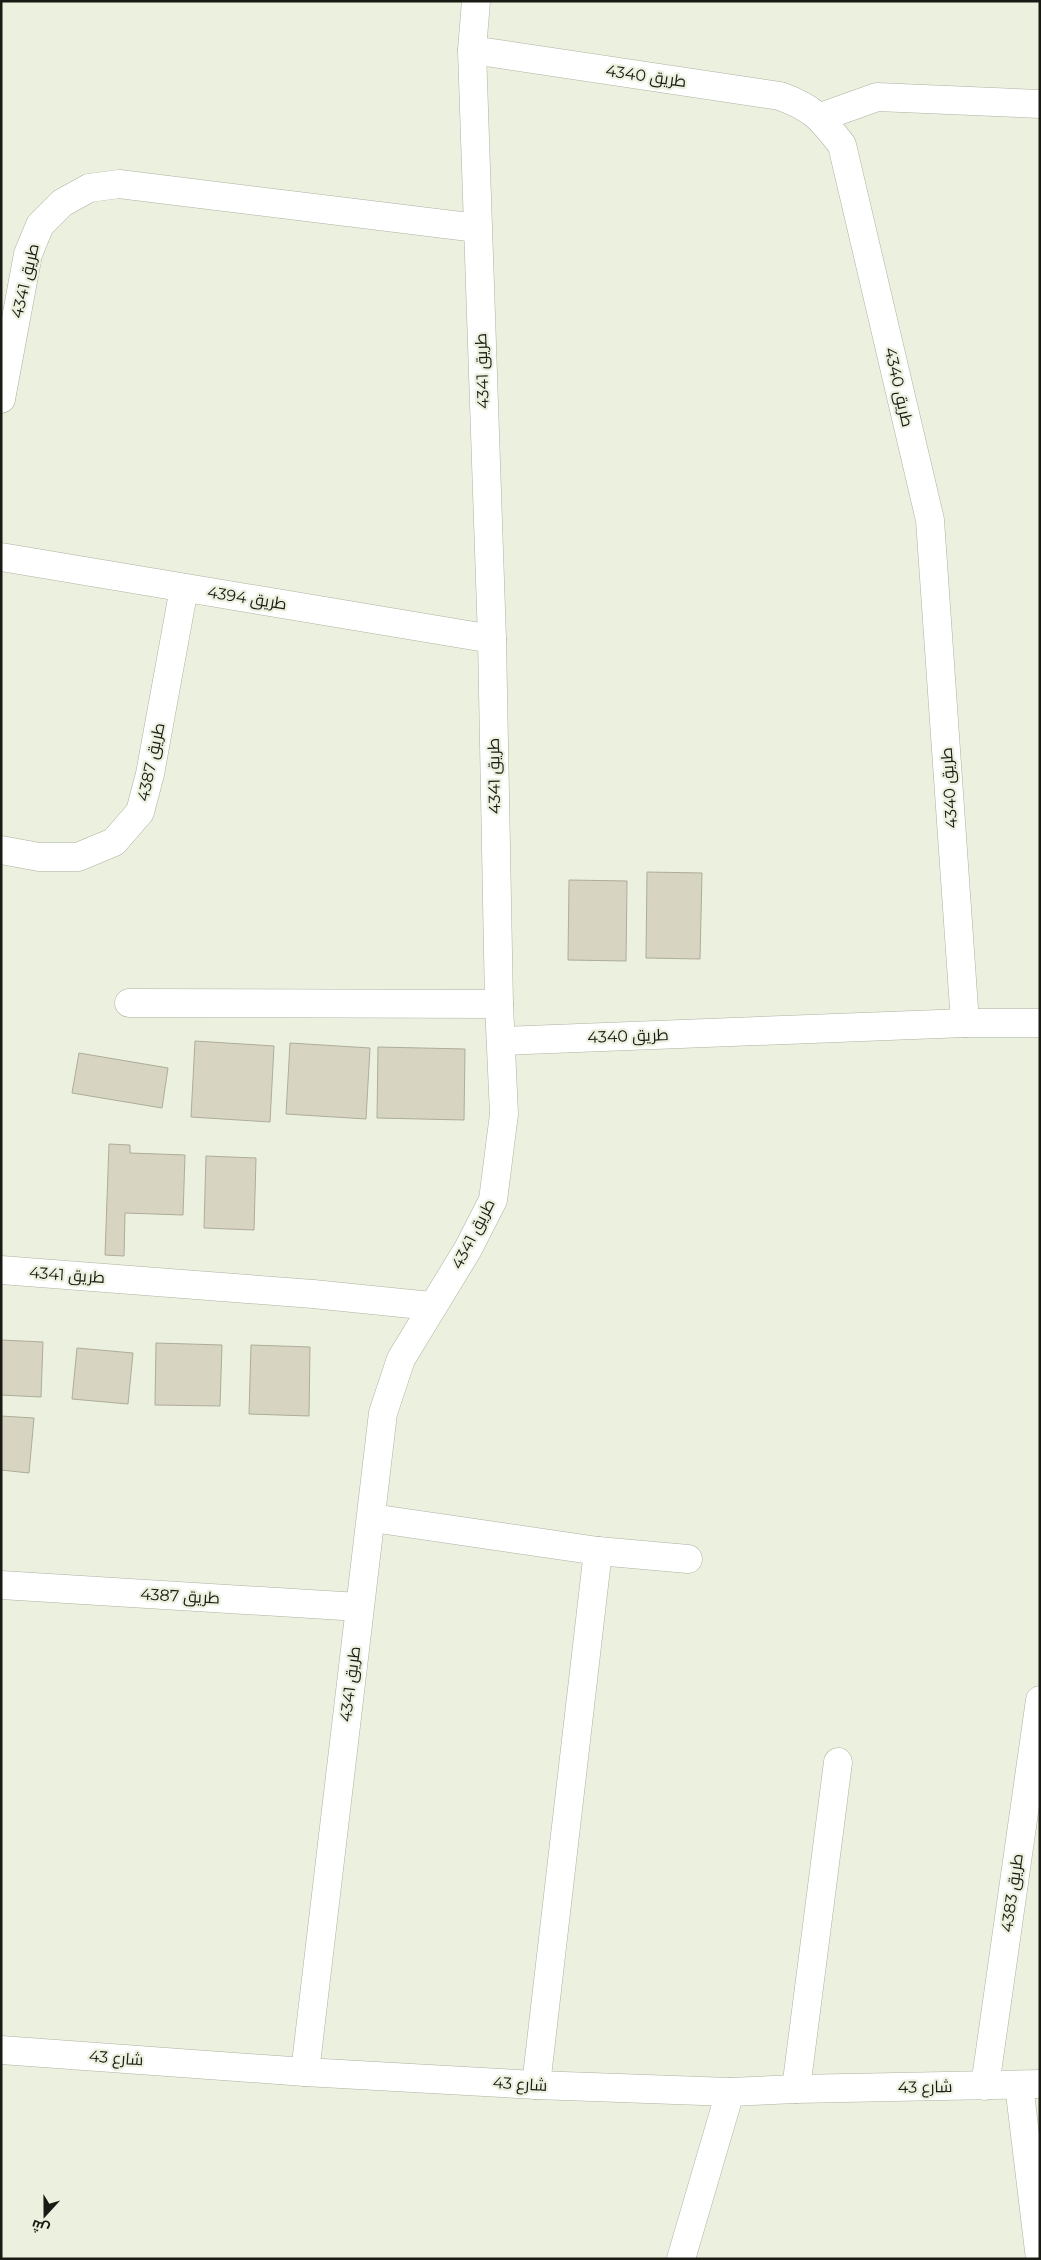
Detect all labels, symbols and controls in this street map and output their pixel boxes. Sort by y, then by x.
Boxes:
street label: طريق 4340 [604,61,688,92]
street label: طريق 4341 [7,242,44,320]
street label: طريق 4341 [471,333,494,409]
street label: طريق 4340 [880,345,917,429]
street label: طريق 4394 [206,582,288,615]
street label: طريق 4387 [133,721,170,803]
street label: طريق 4341 [484,738,505,814]
street label: طريق 4340 [937,747,962,829]
street label: طريق 4340 [587,1025,669,1048]
street label: طريق 4341 [447,1196,500,1273]
street label: طريق 4341 [28,1263,106,1288]
street label: طريق 4387 [140,1584,220,1609]
street label: طريق 4341 [336,1645,365,1723]
street label: طريق 4383 [997,1852,1028,1934]
street label: شارع 43 [88,2047,144,2071]
street label: شارع 43 [492,2073,548,2097]
street label: شارع 43 [898,2077,952,2099]
north arrow [20,2190,70,2240]
text: ش [29,2216,52,2239]

